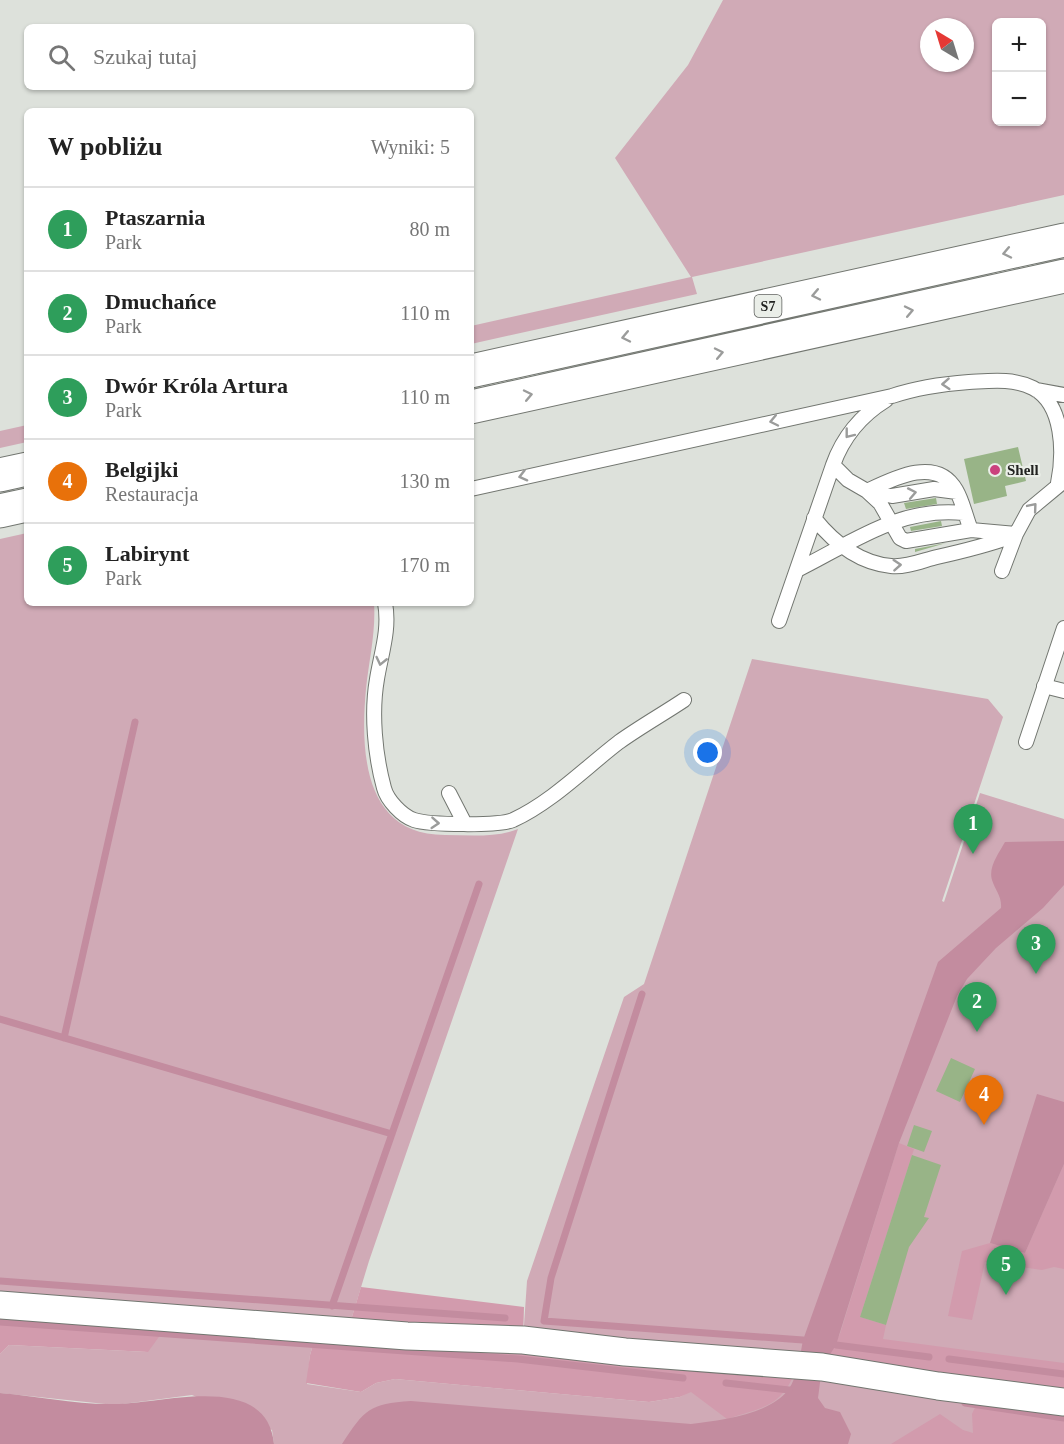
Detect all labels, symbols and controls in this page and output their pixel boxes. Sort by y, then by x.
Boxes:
north arrow [920,18,974,72]
map controls [992,18,1046,126]
button: + [992,18,1046,72]
search box [24,24,474,90]
icon: search [45,41,78,74]
text: Szukaj tutaj [93,44,197,69]
button: − [992,72,1046,126]
text: W pobliżu [48,132,162,161]
text: Wyniki: 5 [371,136,450,158]
text: Ptaszarnia [105,205,205,230]
text: 1 [63,218,73,240]
text: 80 m [409,218,450,240]
text: Park [105,231,142,253]
one-way arrow [1002,245,1012,258]
one-way arrow [812,287,822,300]
text: Dmuchańce [105,289,216,314]
road number: S7 [754,295,782,317]
text: 2 [63,302,73,324]
text: 110 m [400,302,450,324]
one-way arrow [904,305,914,318]
text: Park [105,315,142,337]
one-way arrow [621,330,631,343]
one-way arrow [713,347,723,360]
text: Dwór Króla Artura [105,373,288,398]
one-way arrow [942,377,951,390]
text: 3 [63,386,73,408]
text: 110 m [400,386,450,408]
one-way arrow [523,389,533,402]
text: Park [105,399,142,421]
one-way arrow [769,414,779,427]
one-way arrow [845,427,856,438]
text: Belgijki [105,457,178,482]
place label: Shell [1007,462,1039,478]
marker: Shell [988,463,1002,477]
one-way arrow [518,469,528,482]
text: 4 [63,470,73,492]
text: 130 m [399,470,450,492]
text: Restauracja [105,483,198,505]
one-way arrow [907,487,917,500]
one-way arrow [1026,503,1037,514]
text: Labirynt [105,541,189,566]
text: 5 [63,554,73,576]
text: 170 m [399,554,450,576]
one-way arrow [892,558,901,571]
text: Park [105,567,142,589]
one-way arrow [375,656,388,666]
your location [693,738,722,767]
pin: 1 [954,804,992,854]
one-way arrow [430,816,439,829]
pin: 3 [1016,924,1056,974]
pin: 2 [958,982,996,1032]
pin: 4 [964,1076,1004,1125]
pin: 5 [986,1246,1026,1295]

